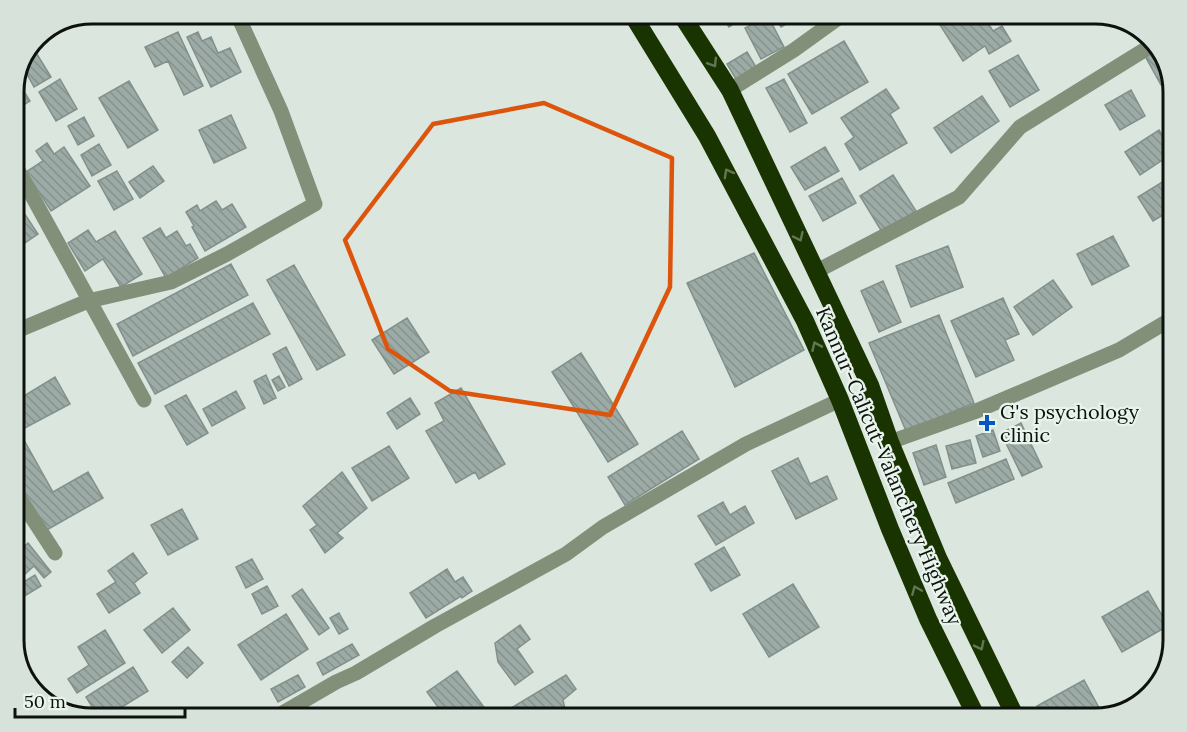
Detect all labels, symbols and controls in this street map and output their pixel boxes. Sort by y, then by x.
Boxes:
one-way arrow [705,56,716,67]
one-way arrow [724,169,735,179]
one-way arrow [792,231,804,242]
street label: Kannur-Calicut-Valanchery Highway [811,303,968,629]
one-way arrow [811,342,823,353]
place label: G's psychology clinic [1000,399,1139,447]
marker: G's psychology clinic [978,414,996,432]
one-way arrow [911,585,923,596]
one-way arrow [972,639,984,650]
scale bar [15,681,184,719]
text: 50 m [24,690,66,713]

